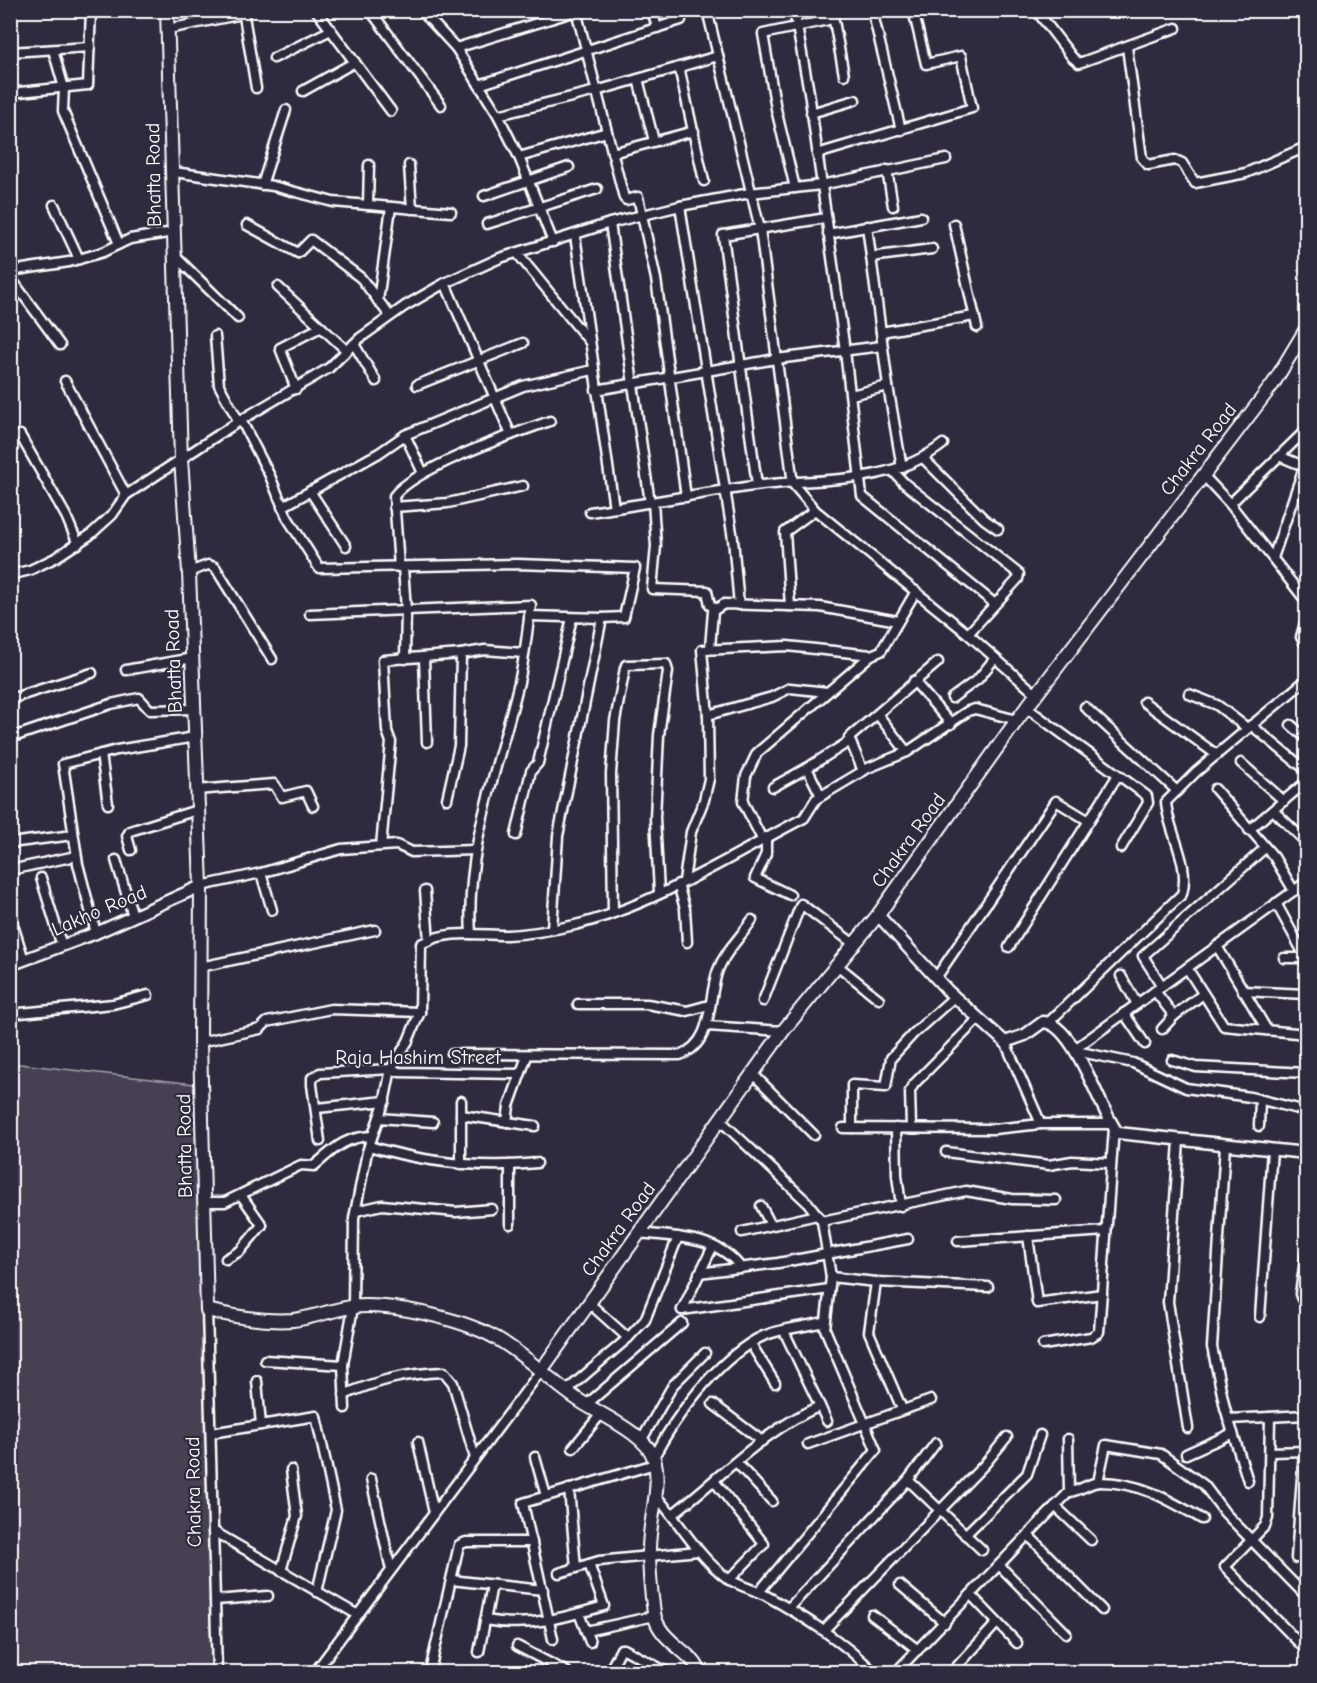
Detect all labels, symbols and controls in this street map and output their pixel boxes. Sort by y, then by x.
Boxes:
street label: Bhatta Road [141,123,166,227]
street label: Chakra Road [1155,399,1242,500]
street label: Bhatta Road [160,608,187,714]
street label: Chakra Road [867,789,950,892]
street label: Lakho Road [48,880,150,941]
street label: Raja Hashim Street [335,1046,502,1069]
street label: Bhatta Road [172,1094,197,1198]
street label: Chakra Road [577,1178,660,1281]
street label: Chakra Road [181,1436,206,1548]

